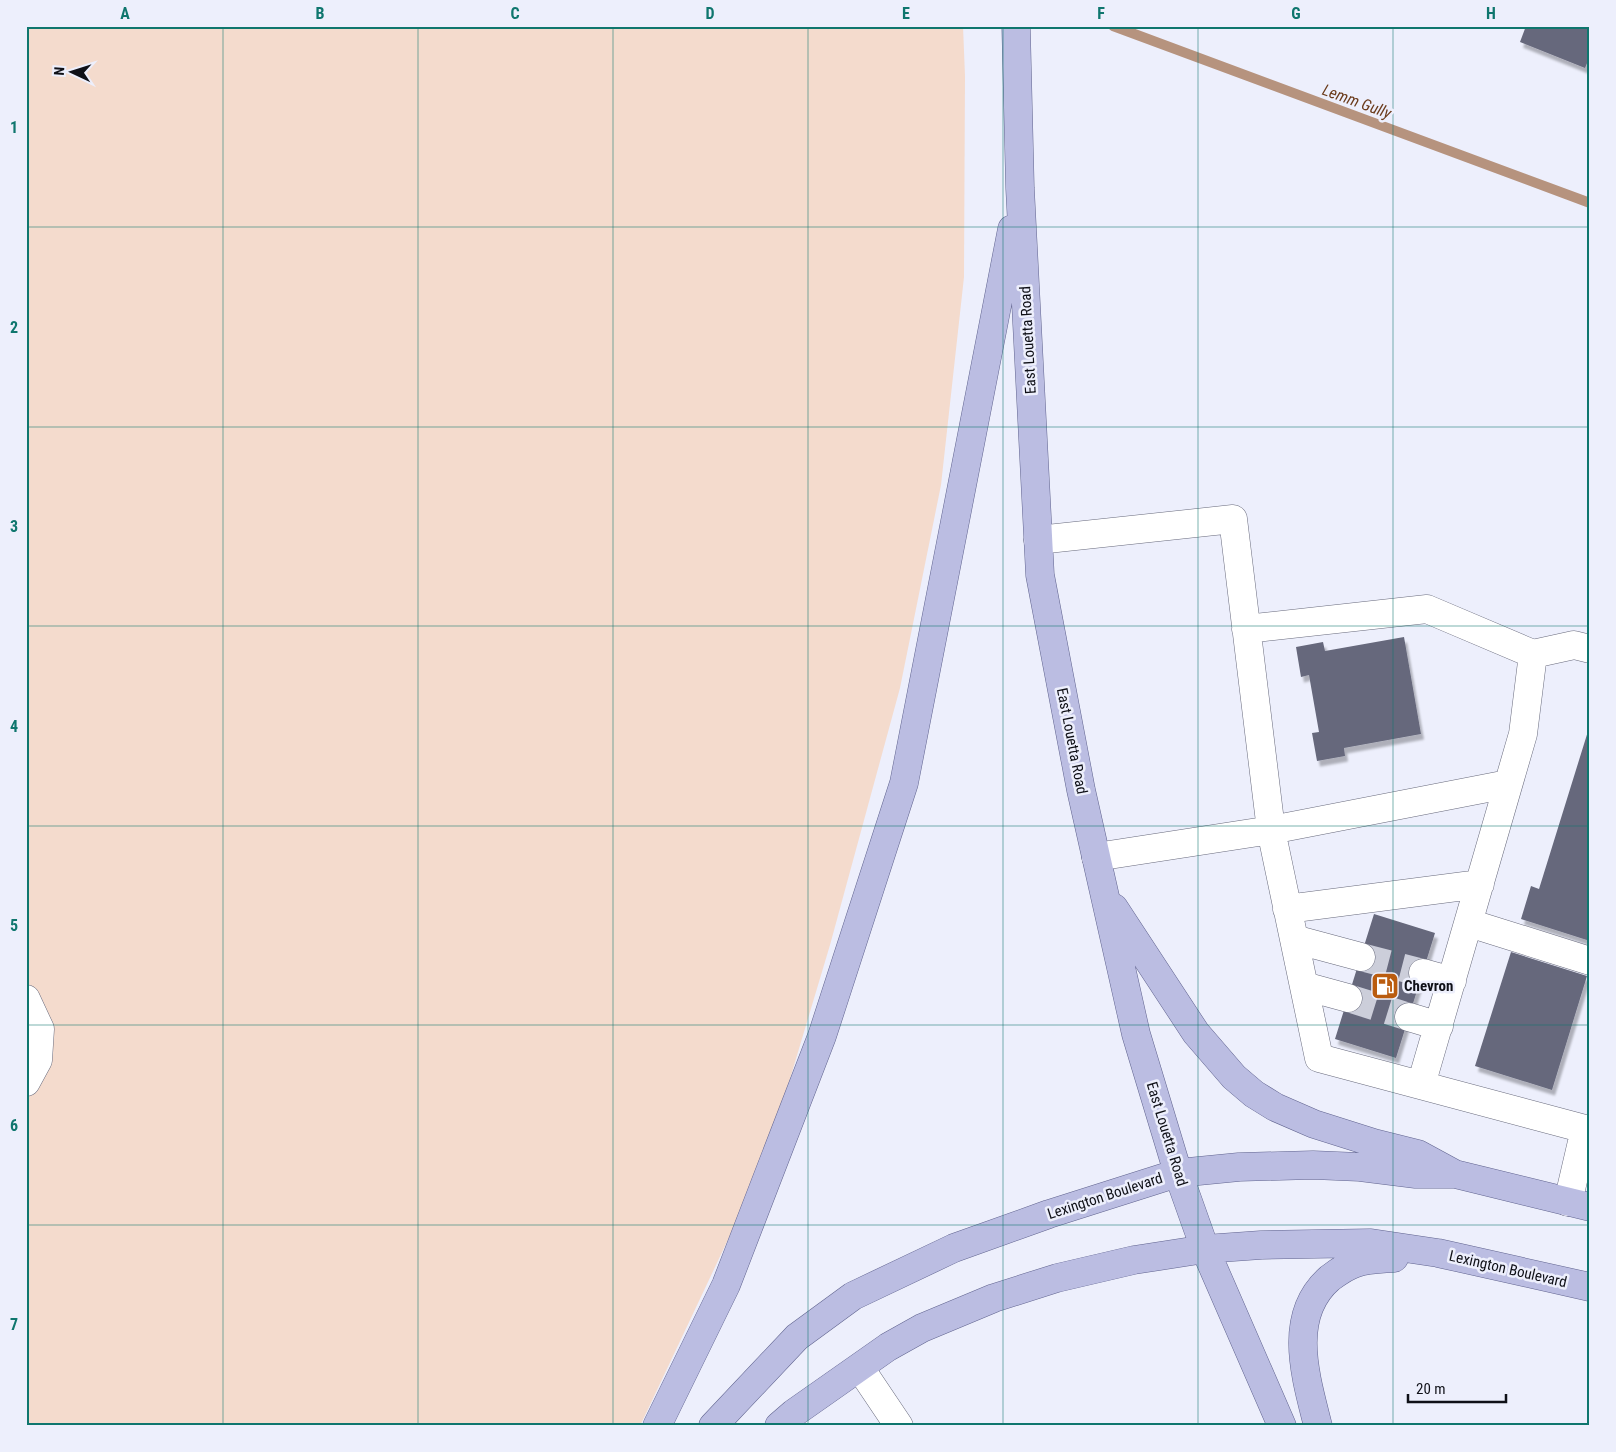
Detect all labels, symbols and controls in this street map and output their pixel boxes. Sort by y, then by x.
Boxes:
text: A [120,4,130,23]
text: B [316,4,325,23]
text: C [510,4,520,23]
text: D [705,4,715,23]
text: E [902,4,910,23]
text: F [1097,4,1105,23]
text: G [1291,4,1301,23]
text: H [1486,4,1496,23]
north arrow [48,48,98,98]
text: N [51,66,67,76]
water label: Lemm Gully [1320,80,1394,123]
text: 1 [10,118,18,137]
street label: East Louetta Road [1016,286,1040,394]
text: 2 [10,318,18,337]
text: 3 [10,517,18,536]
street label: East Louetta Road [1053,686,1091,796]
text: 4 [10,717,18,736]
text: 5 [10,916,18,935]
fuel station icon: Chevron [1370,971,1400,1001]
place label: Chevron [1404,977,1453,995]
street label: East Louetta Road [1143,1080,1191,1188]
text: 6 [10,1116,18,1135]
street label: Lexington Boulevard [1045,1169,1165,1223]
street label: Lexington Boulevard [1447,1247,1569,1291]
text: 7 [10,1315,18,1334]
scale bar [1408,1372,1506,1404]
text: 20 m [1416,1380,1446,1398]

